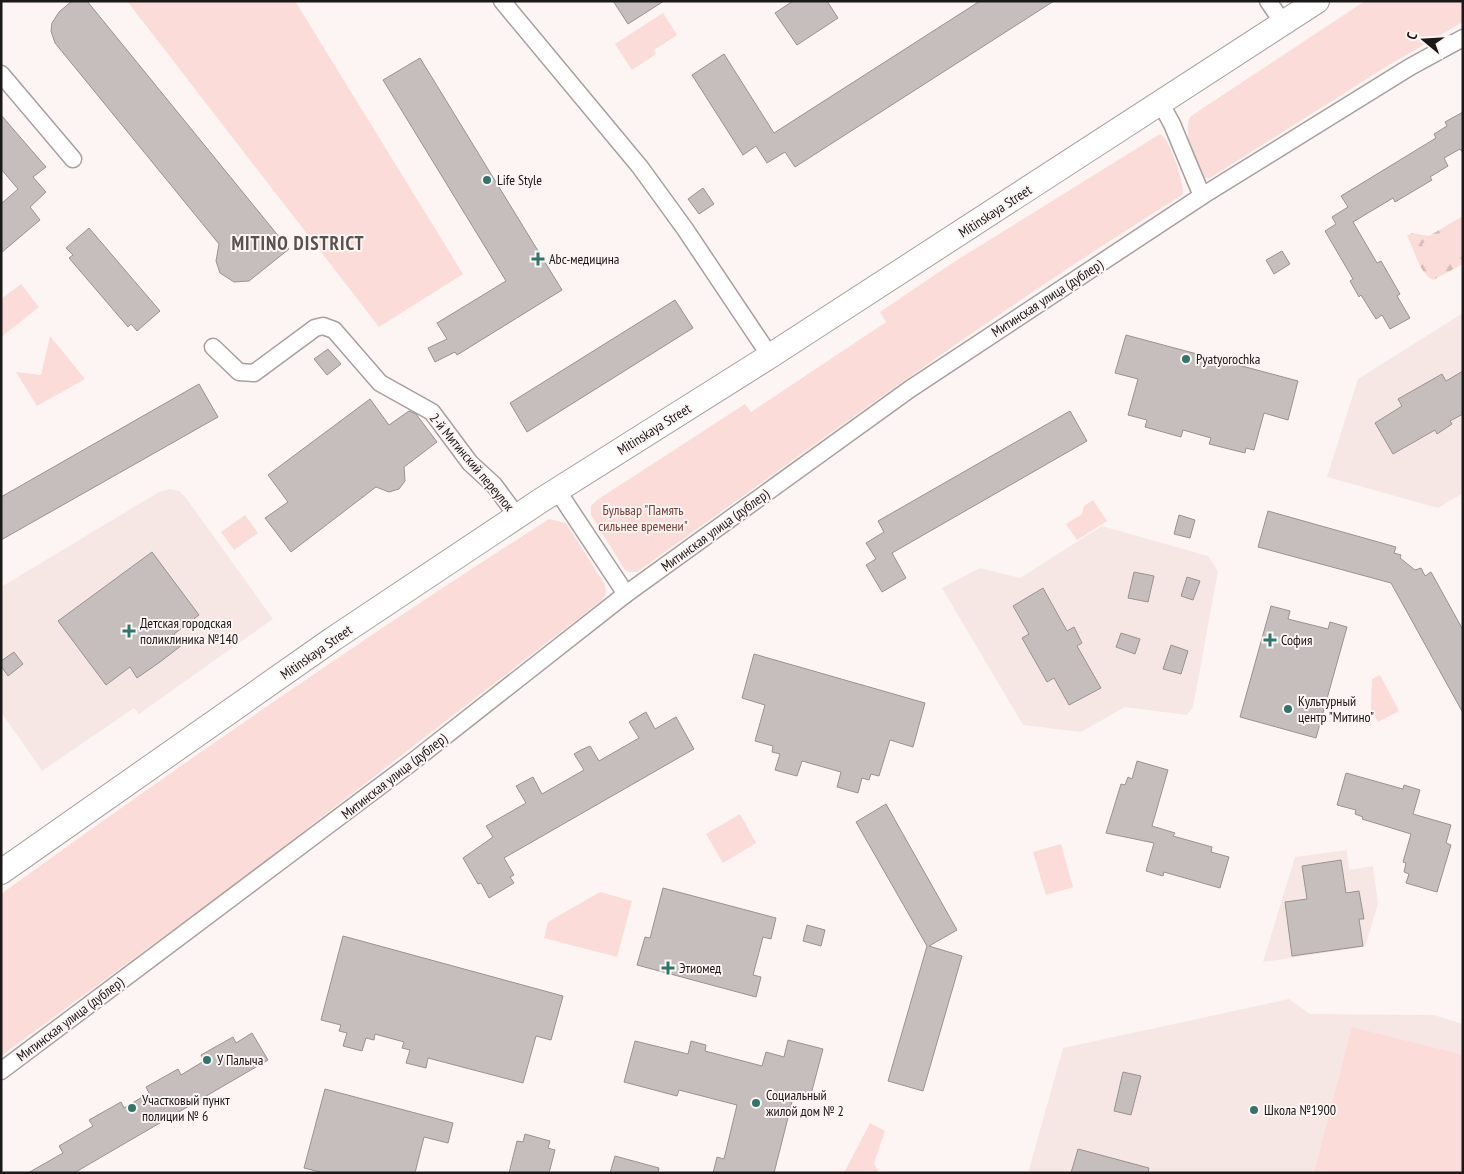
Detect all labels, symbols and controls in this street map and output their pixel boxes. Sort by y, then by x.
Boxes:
north arrow [1399,15,1449,65]
text: С [1402,30,1421,42]
place label: Life Style [497,171,542,189]
marker: Life Style [481,174,493,186]
street label: Mitinskaya Street [955,181,1035,241]
district label: MITINO DISTRICT [231,231,365,255]
place label: Abc-медицина [549,250,619,268]
marker: Abc-медицина [531,252,545,266]
street label: Митинская улица (дублер) [988,255,1107,341]
place label: Pyatyorochka [1196,350,1260,368]
marker: Pyatyorochka [1180,353,1192,365]
street label: Mitinskaya Street [614,399,694,459]
street label: 2-й Митинский переулок [426,409,519,515]
street label: Митинская улица (дублер) [657,484,773,575]
park label: Бульвар "Память сильнее времени" [598,501,688,535]
place label: Детская городская поликлиника №140 [140,614,238,648]
street label: Mitinskaya Street [277,621,356,683]
marker: Детская городская поликлиника №140 [122,624,136,638]
place label: София [1281,631,1312,649]
marker: София [1263,633,1277,647]
place label: Культурный центр "Митино" [1298,692,1374,726]
marker: Культурный центр "Митино" [1282,703,1294,715]
street label: Митинская улица (дублер) [338,729,451,823]
place label: Этиомед [679,959,721,977]
marker: Этиомед [661,961,675,975]
street label: Митинская улица (дублер) [13,972,128,1065]
place label: У Палыча [217,1051,263,1069]
marker: У Палыча [201,1054,213,1066]
place label: Социальный жилой дом № 2 [766,1086,844,1120]
place label: Участковый пункт полиции № 6 [142,1091,230,1125]
marker: Социальный жилой дом № 2 [750,1097,762,1109]
place label: Школа №1900 [1264,1101,1336,1119]
marker: Участковый пункт полиции № 6 [126,1102,138,1114]
marker: Школа №1900 [1248,1104,1260,1116]

